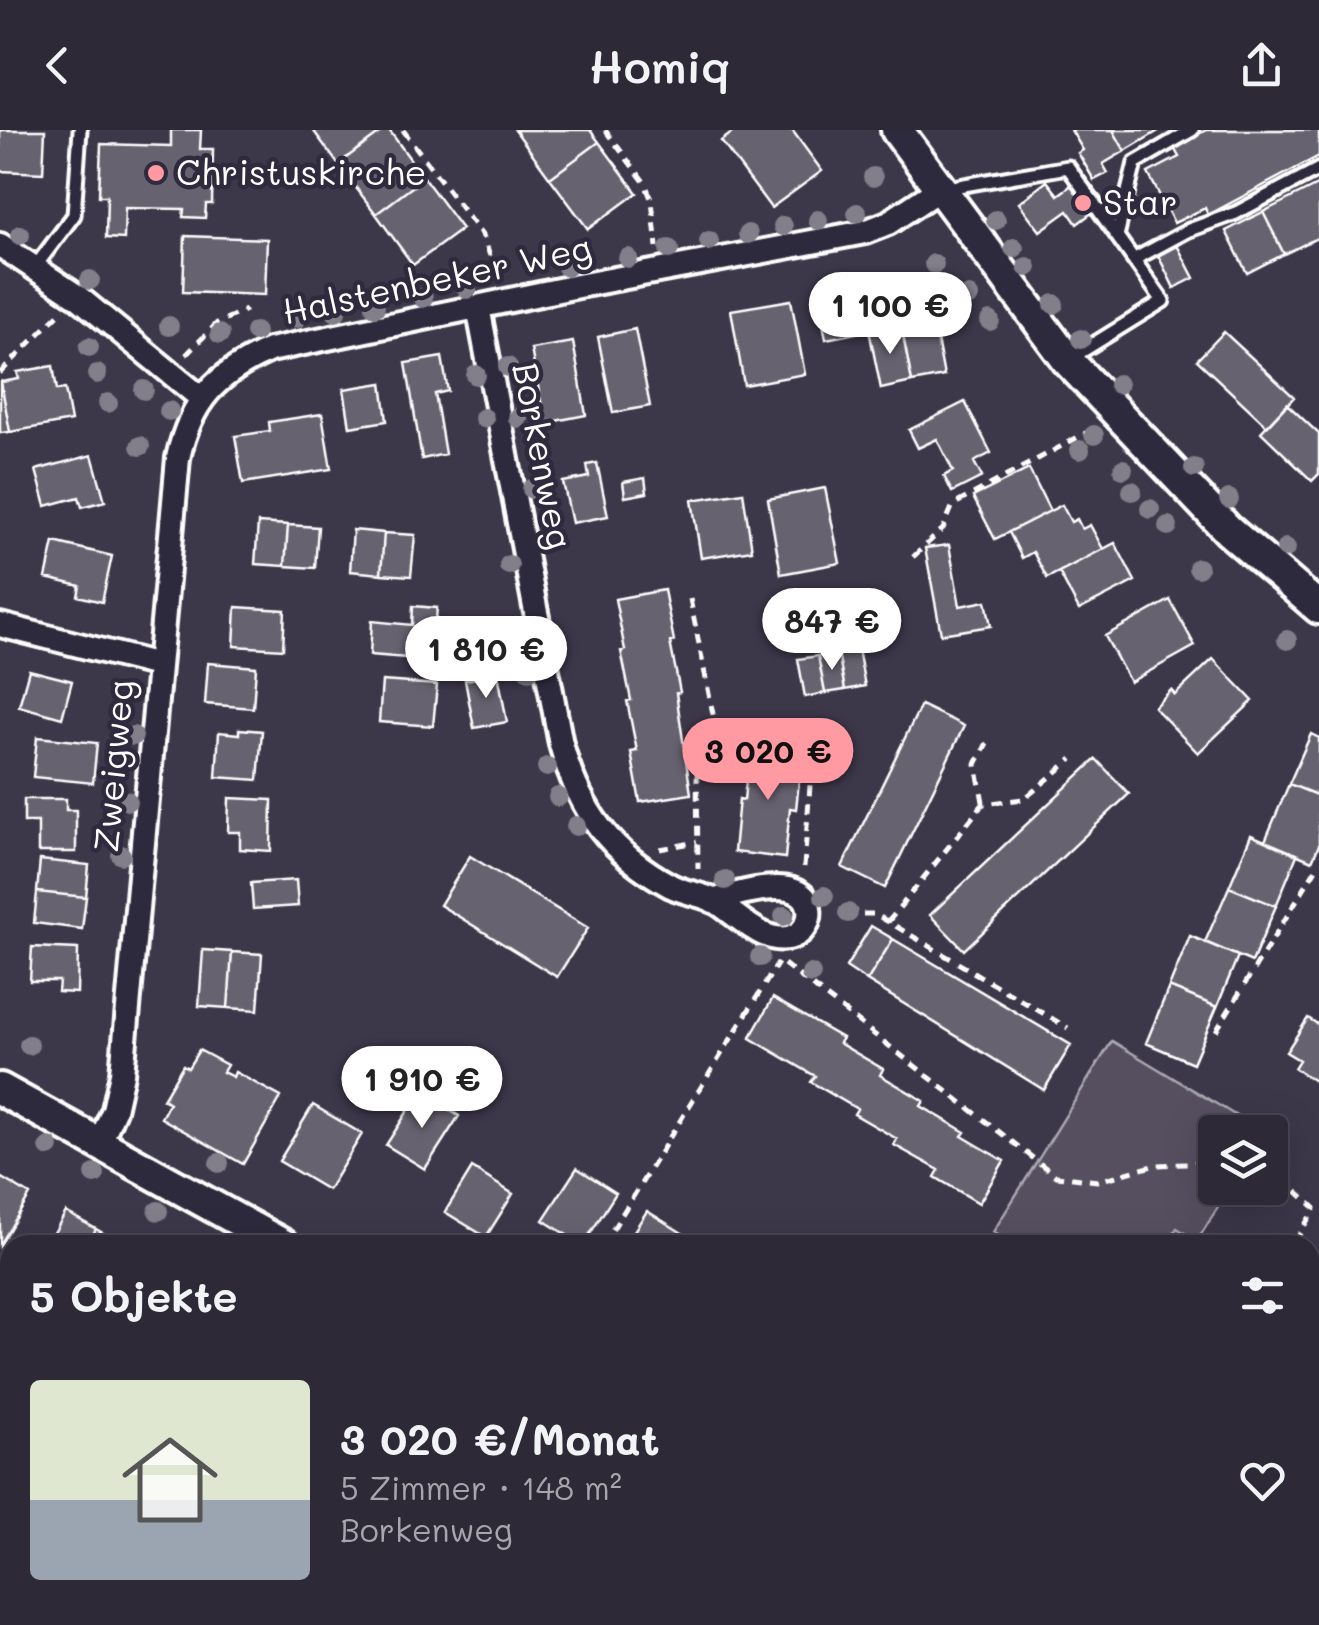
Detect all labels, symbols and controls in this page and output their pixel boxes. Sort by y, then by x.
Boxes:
text: Homiq [589,36,730,94]
icon: back [30,38,85,93]
icon: share [1234,38,1289,93]
place label: Christuskirche [176,148,426,194]
marker: Christuskirche [145,162,167,184]
place label: Star [1103,178,1177,224]
marker: Star [1072,192,1094,214]
street label: Halstenbeker Weg [278,223,595,333]
pin: 1 100 € [798,272,982,357]
text: 1 100 € [831,283,949,325]
street label: Borkenweg [503,359,585,553]
pin: 847 € [762,588,902,673]
text: 847 € [784,599,880,641]
pin: 1 810 € [394,616,578,701]
text: 1 810 € [427,627,545,669]
street label: Zweigweg [82,678,142,854]
pin: 3 020 € [676,718,860,803]
text: 3 020 € [704,729,832,771]
pin: 1 910 € [330,1046,514,1131]
text: 1 910 € [363,1057,481,1099]
map controls [1198,1115,1288,1205]
button: layers [1198,1115,1288,1205]
text: 5 Objekte [30,1268,238,1323]
icon: filters [1235,1268,1290,1323]
text: 3 020 €/Monat [340,1411,660,1466]
icon: home [110,1420,230,1540]
icon: heart [1235,1453,1290,1508]
text: 5 Zimmer · 148 m² [340,1466,622,1508]
text: Borkenweg [340,1508,513,1550]

